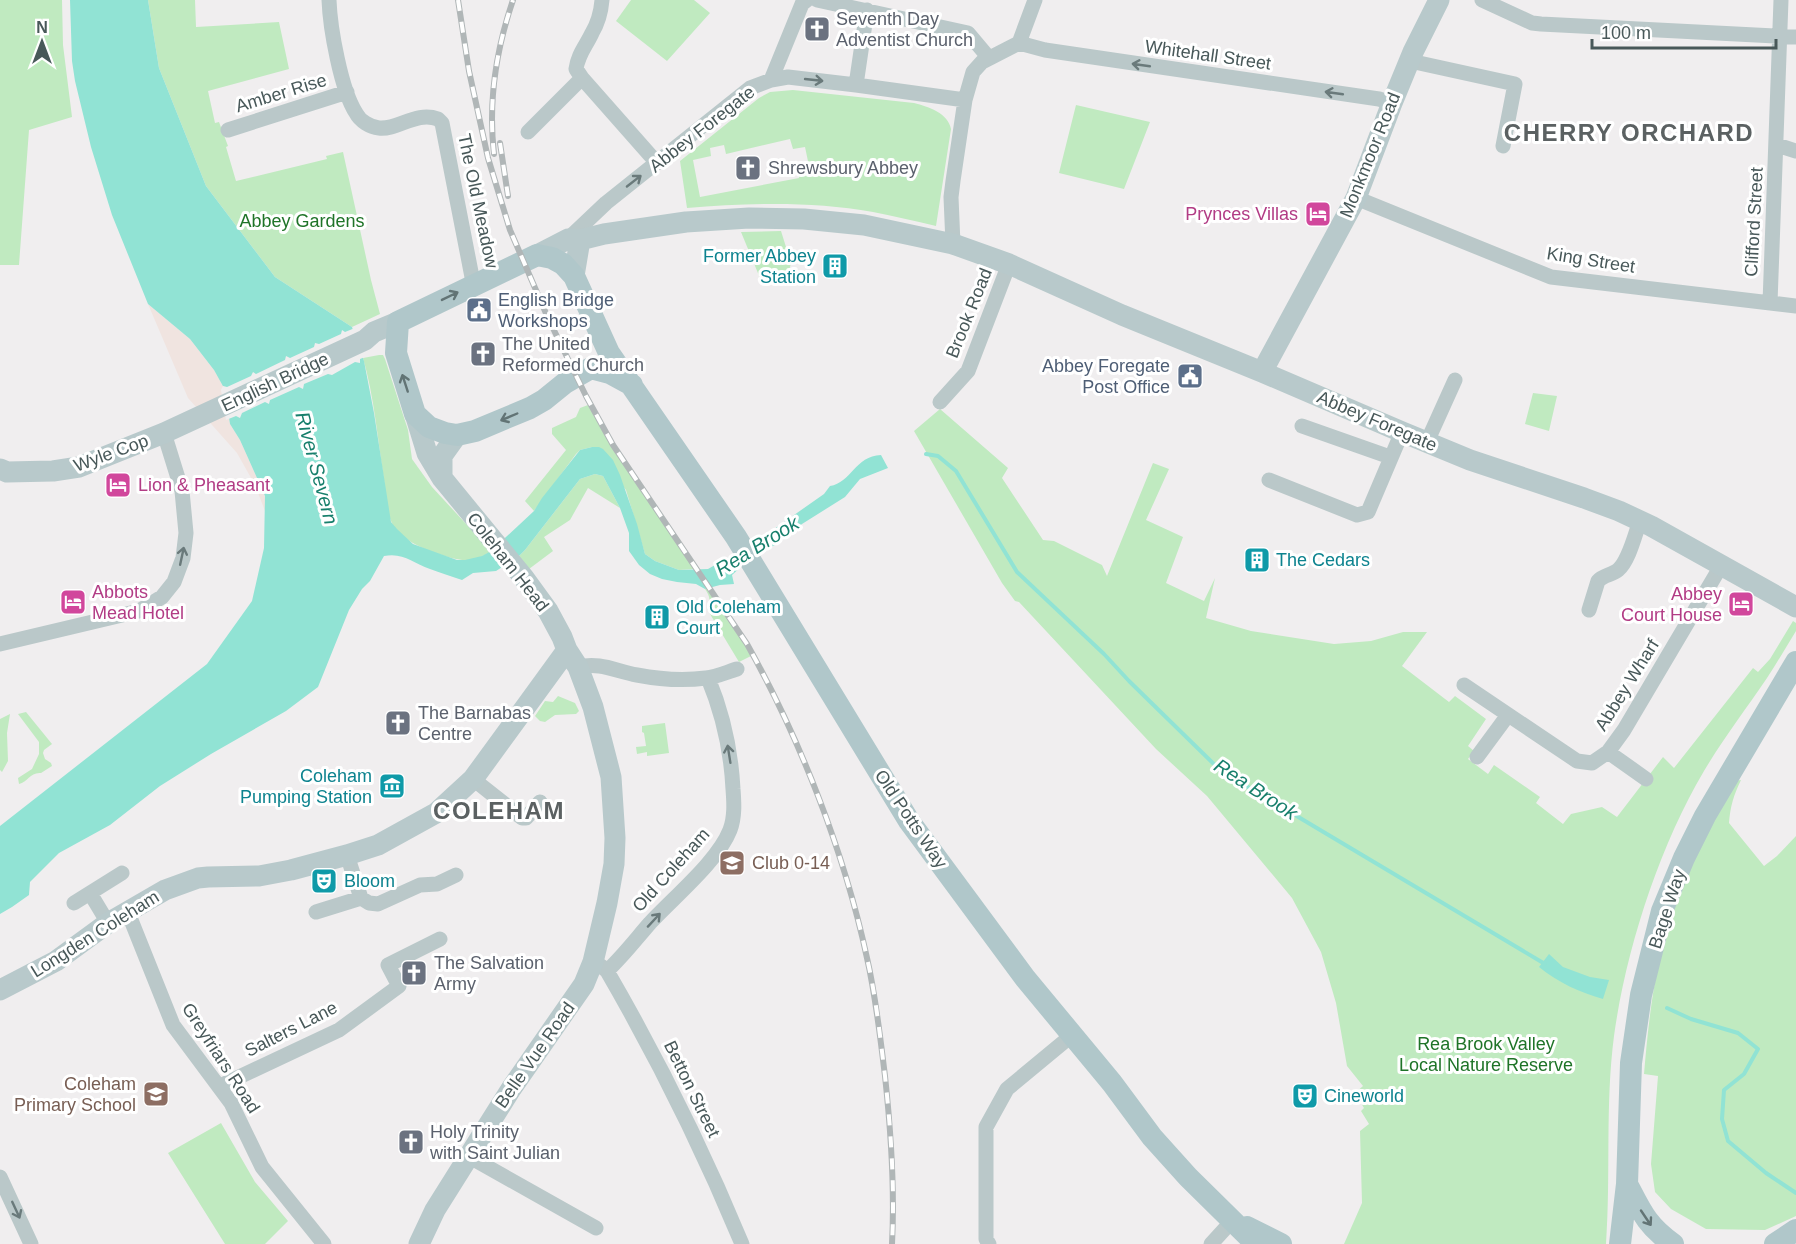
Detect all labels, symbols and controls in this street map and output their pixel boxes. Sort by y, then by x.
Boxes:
place label: Seventh Day Adventist Church [836,9,973,50]
north arrow [12,12,72,72]
scale bar [1592,12,1776,50]
church icon: Seventh Day Adventist Church [802,14,832,44]
text: N [36,19,48,36]
text: 100 m [1601,23,1651,43]
street label: Whitehall Street [1144,36,1272,74]
one-way arrow [1132,59,1152,70]
street label: Amber Rise [233,70,329,116]
one-way arrow [804,75,824,86]
street label: Abbey Foregate [645,82,759,176]
one-way arrow [1325,87,1345,98]
street label: Monkmoor Road [1336,90,1404,220]
district label: CHERRY ORCHARD [1504,119,1754,146]
street label: The Old Meadow [454,132,502,271]
church icon: Shrewsbury Abbey [733,153,763,183]
place label: Shrewsbury Abbey [768,158,918,178]
street label: Clifford Street [1741,167,1767,277]
one-way arrow [625,175,641,188]
hotel icon: Prynces Villas [1303,199,1333,229]
place label: Prynces Villas [1185,204,1298,224]
park label: Abbey Gardens [239,211,365,231]
street label: King Street [1545,243,1637,277]
place label: Former Abbey Station [703,246,816,287]
building icon: Former Abbey Station [820,251,850,281]
street label: Brook Road [942,265,996,361]
one-way arrow [441,290,459,301]
place label: English Bridge Workshops [498,290,614,331]
public building icon: English Bridge Workshops [464,295,494,325]
place label: The United Reformed Church [502,334,644,375]
church icon: The United Reformed Church [468,339,498,369]
street label: English Bridge [218,348,332,416]
place label: Abbey Foregate Post Office [1042,356,1170,397]
public building icon: Abbey Foregate Post Office [1175,361,1205,391]
one-way arrow [399,374,410,393]
street label: Abbey Foregate [1314,387,1440,455]
water label: River Severn [291,409,343,527]
one-way arrow [500,412,518,423]
street label: Wyle Cop [71,430,151,476]
hotel icon: Lion & Pheasant [103,470,133,500]
place label: Lion & Pheasant [138,475,270,495]
street label: Coleham Head [463,509,553,615]
water label: Rea Brook [711,511,804,580]
building icon: The Cedars [1242,545,1272,575]
one-way arrow [177,547,189,566]
place label: The Cedars [1276,550,1370,570]
place label: Abbots Mead Hotel [92,582,184,623]
place label: Abbey Court House [1621,584,1722,625]
hotel icon: Abbots Mead Hotel [58,587,88,617]
hotel icon: Abbey Court House [1726,589,1756,619]
place label: Old Coleham Court [676,597,781,638]
building icon: Old Coleham Court [642,602,672,632]
street label: Abbey Wharf [1591,635,1664,734]
place label: The Barnabas Centre [418,703,531,744]
church icon: The Barnabas Centre [383,708,413,738]
one-way arrow [724,744,735,764]
water label: Rea Brook [1210,754,1302,824]
place label: Coleham Pumping Station [240,766,372,807]
street label: Old Potts Way [871,766,951,872]
museum icon: Coleham Pumping Station [377,771,407,801]
district label: COLEHAM [433,797,565,824]
street label: Old Coleham [628,824,714,916]
school or university icon: Club 0-14 [717,848,747,878]
place label: Club 0-14 [752,853,830,873]
theatre icon: Bloom [309,866,339,896]
street label: Bage Way [1645,867,1689,951]
place label: Bloom [344,871,395,891]
street label: Longden Coleham [27,887,163,981]
one-way arrow [647,912,661,927]
place label: The Salvation Army [434,953,544,994]
church icon: The Salvation Army [399,958,429,988]
street label: Salters Lane [241,997,341,1061]
street label: Belle Vue Road [491,998,579,1112]
street label: Greyfriars Road [178,999,264,1117]
park label: Rea Brook Valley Local Nature Reserve [1399,1034,1573,1075]
street label: Betton Street [660,1037,724,1141]
place label: Coleham Primary School [14,1074,136,1115]
school or university icon: Coleham Primary School [141,1079,171,1109]
theatre icon: Cineworld [1290,1081,1320,1111]
place label: Cineworld [1324,1086,1404,1106]
place label: Holy Trinity with Saint Julian [429,1122,560,1163]
church icon: Holy Trinity with Saint Julian [396,1127,426,1157]
one-way arrow [10,1201,22,1219]
one-way arrow [1639,1209,1652,1226]

